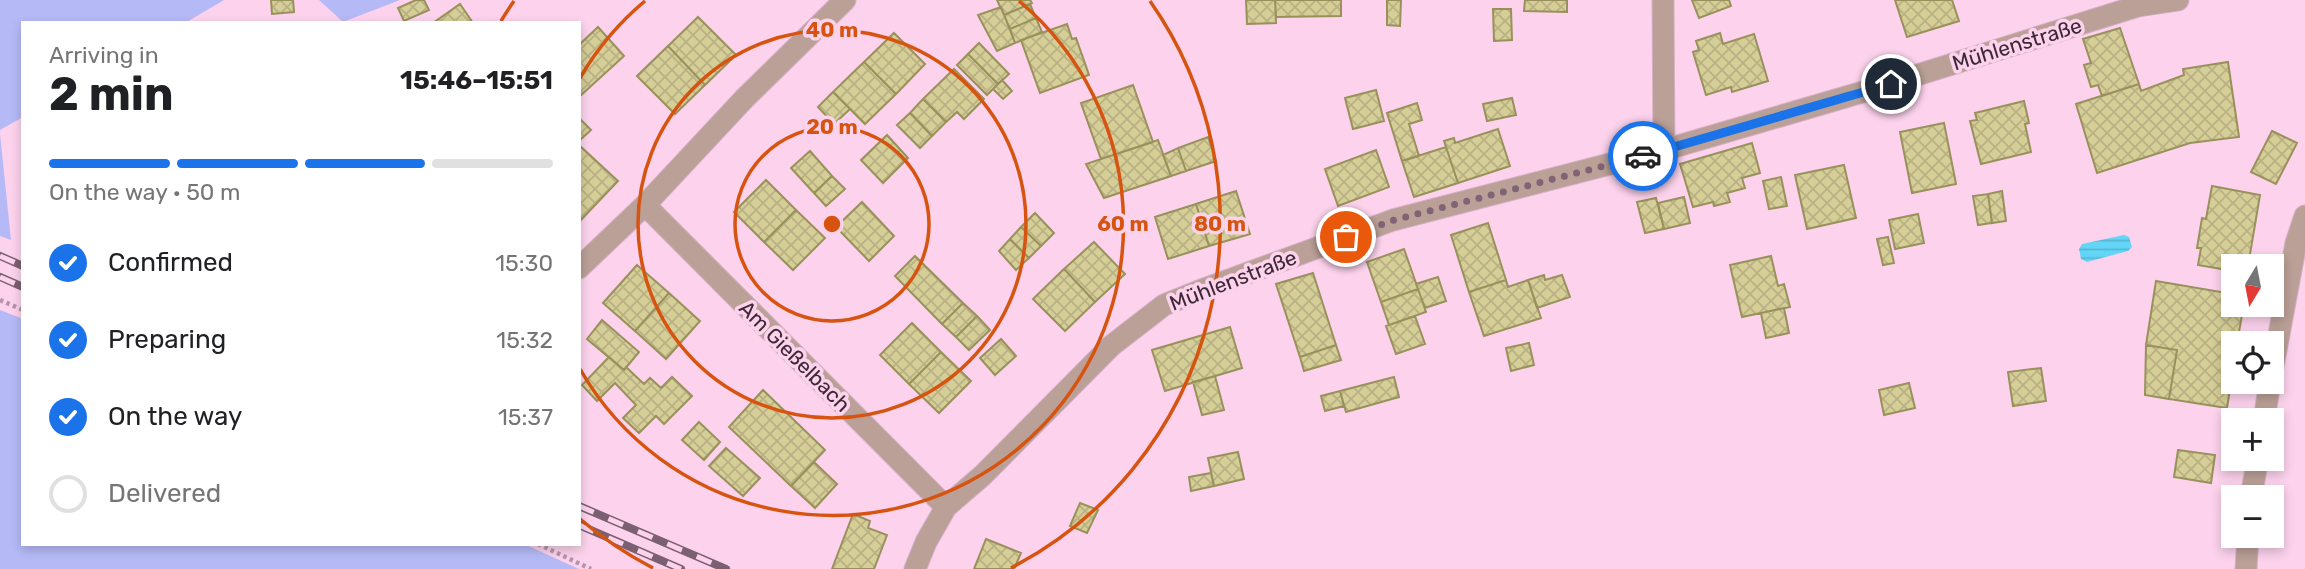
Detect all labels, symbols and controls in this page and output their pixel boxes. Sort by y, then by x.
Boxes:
street label: Mühlenstraße [1949,12,2085,76]
text: 40 m [806,17,858,42]
text: Arriving in [49,41,159,69]
pin [1861,54,1921,114]
text: 15:46–15:51 [400,65,553,96]
icon: home [1872,65,1910,103]
text: 2 min [49,67,174,122]
text: 20 m [806,114,858,139]
courier [1608,121,1678,191]
icon: car [1624,137,1662,175]
text: On the way · 50 m [49,178,240,206]
pin [1316,207,1376,267]
text: 60 m [1097,211,1149,236]
text: 80 m [1194,211,1246,236]
centre of rings [820,212,844,236]
icon: bag [1327,218,1365,256]
icon: check [49,244,87,282]
street label: Mühlenstraße [1166,244,1300,316]
text: Confirmed [108,247,233,278]
text: 15:30 [495,249,553,277]
north arrow [2221,254,2284,317]
map controls [2221,254,2284,548]
street label: Am Gießelbach [734,295,856,417]
icon: check [49,321,87,359]
text: Preparing [108,324,226,355]
text: 15:32 [496,326,553,354]
button: locate [2221,331,2284,394]
icon: check [49,398,87,436]
text: On the way [108,401,242,432]
text: 15:37 [498,403,553,431]
button: + [2221,408,2284,471]
text: Delivered [108,478,221,509]
button: − [2221,485,2284,548]

